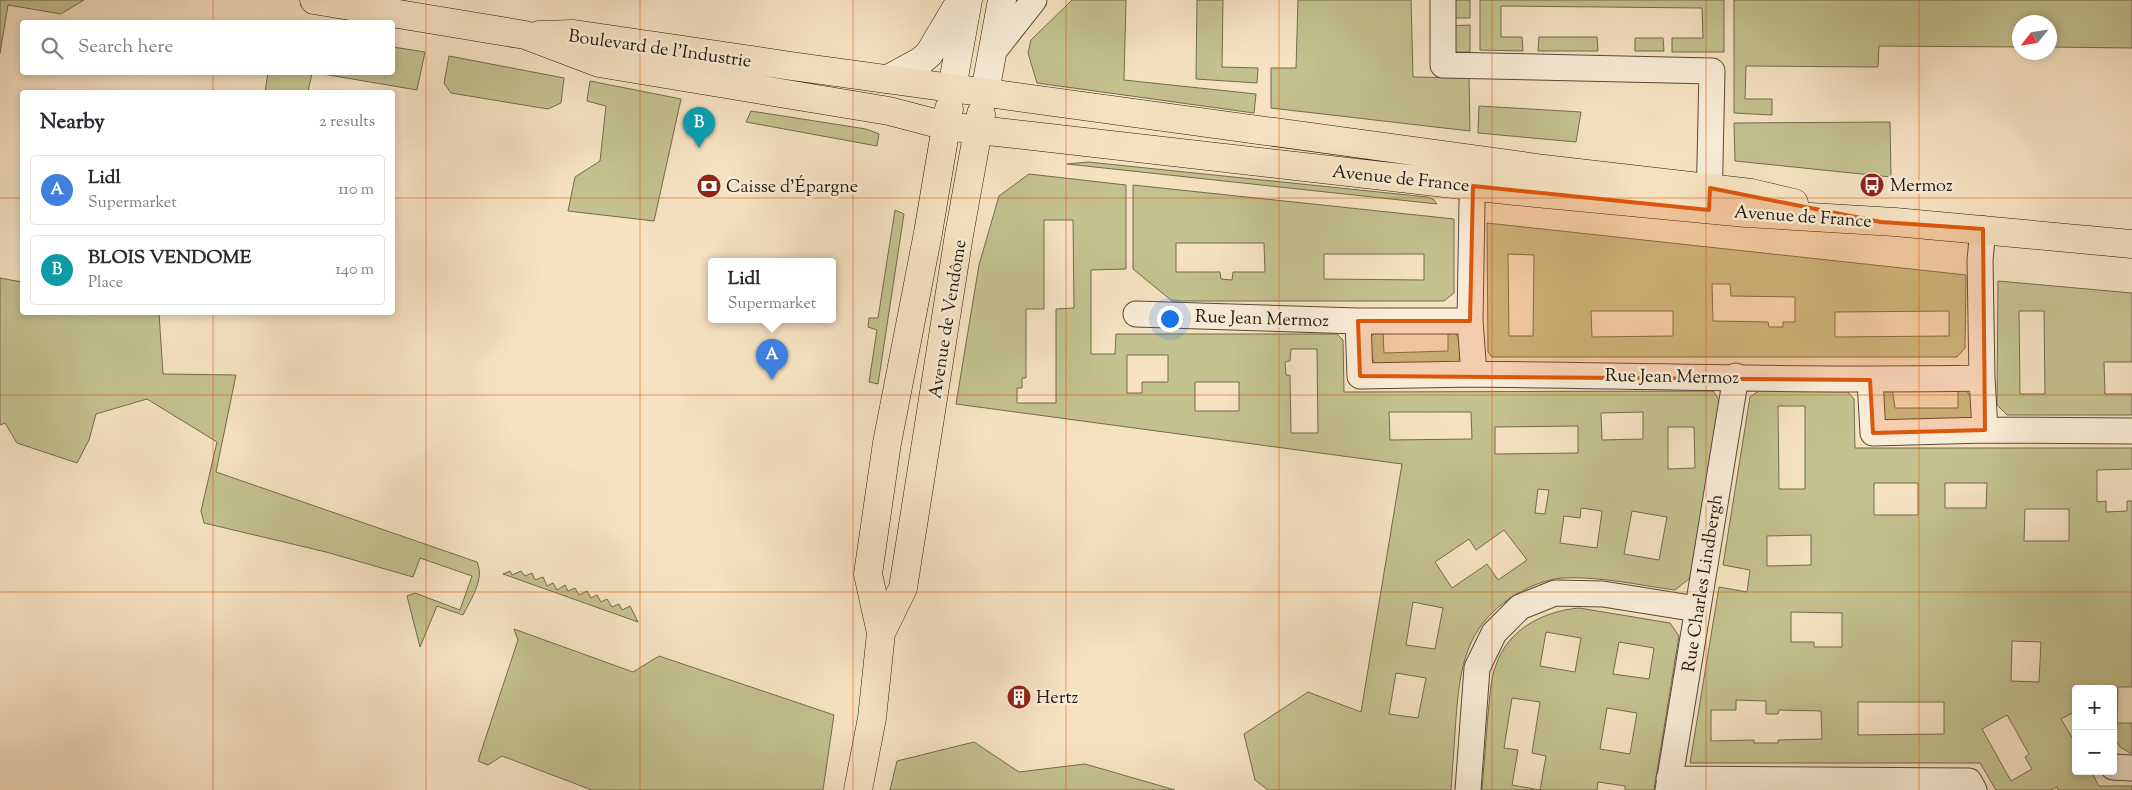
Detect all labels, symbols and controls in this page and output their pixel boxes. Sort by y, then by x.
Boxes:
north arrow [2012,15,2057,60]
search box [20,20,395,75]
street label: Boulevard de l'Industrie [566,24,753,76]
icon: search [38,34,66,62]
text: Search here [78,34,173,61]
pin: B [683,107,715,148]
text: Nearby [40,108,105,138]
text: 2 results [319,111,375,134]
street label: Avenue de France [1331,160,1471,200]
text: Lidl [88,165,121,192]
bus stop icon: Mermoz [1859,172,1885,198]
bank icon: Caisse d'Épargne [696,173,722,199]
place label: Mermoz [1890,174,1953,200]
place label: Caisse d'Épargne [726,175,858,201]
text: A [51,179,64,202]
text: 110 m [338,179,374,202]
text: Supermarket [88,192,177,215]
street label: Avenue de France [1733,200,1873,236]
street label: Avenue de Vendôme [924,238,974,401]
text: BLOIS VENDOME [88,245,251,272]
popup [708,258,836,323]
text: B [52,259,62,282]
text: 140 m [336,259,374,282]
text: Lidl [728,266,760,293]
text: Place [88,272,123,295]
text: Supermarket [728,293,816,316]
street label: Rue Jean Mermoz [1194,305,1330,335]
your location [1157,306,1183,332]
pin: A [756,339,788,380]
street label: Rue Jean Mermoz [1605,364,1739,392]
street label: Rue Charles Lindbergh [1677,492,1731,674]
building icon: Hertz [1006,684,1032,710]
map controls [2072,685,2117,775]
button: + [2072,685,2117,730]
place label: Hertz [1036,686,1079,712]
button: − [2072,730,2117,775]

